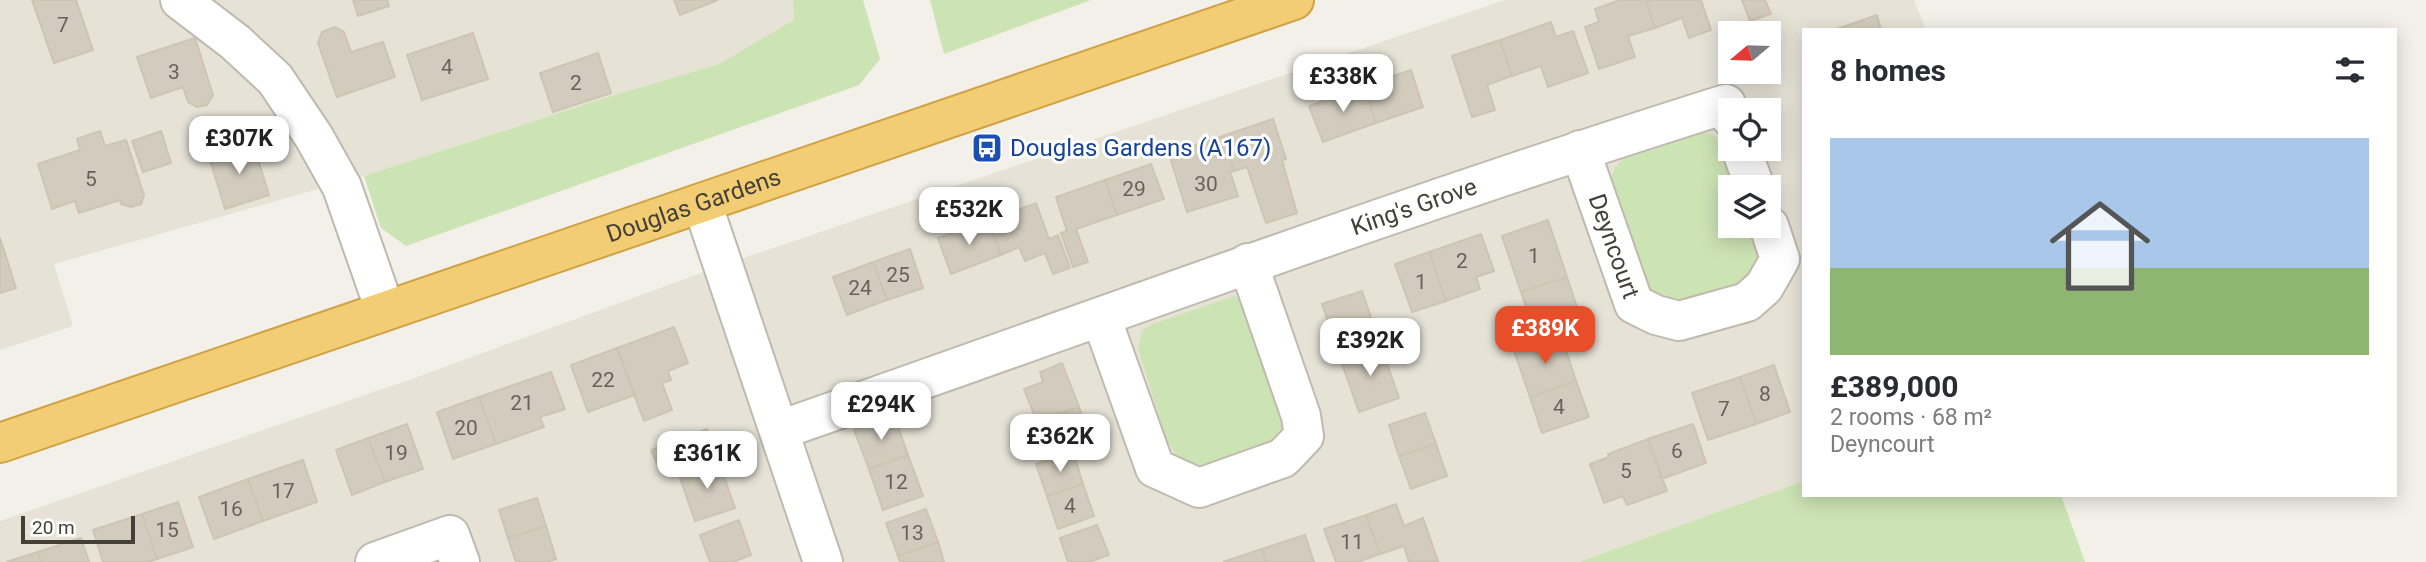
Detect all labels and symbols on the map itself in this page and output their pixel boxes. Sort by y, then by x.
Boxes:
house number: 7 [57,13,69,37]
north arrow [1718,21,1782,84]
pin: £338K [1294,54,1392,114]
house number: 4 [441,55,453,79]
house number: 3 [168,60,180,84]
house number: 2 [570,71,582,95]
pin: £307K [190,116,288,176]
bus stop icon: Douglas Gardens (A167) [970,131,1004,165]
place label: Douglas Gardens (A167) [1010,134,1271,162]
street label: Douglas Gardens [603,163,784,248]
house number: 5 [85,167,97,191]
house number: 30 [1194,172,1218,196]
street label: King's Grove [1347,172,1480,241]
house number: 29 [1122,177,1146,201]
pin: £532K [920,188,1018,247]
street label: Deyncourt [1583,190,1645,302]
house number: 1 [1528,244,1540,268]
house number: 2 [1456,249,1468,273]
house number: 25 [886,263,910,287]
house number: 1 [1415,270,1427,294]
house number: 24 [848,276,872,300]
pin: £389K [1496,306,1594,366]
pin: £392K [1321,318,1419,378]
house number: 22 [591,368,615,392]
pin: £294K [832,382,930,442]
house number: 8 [1759,382,1771,406]
house number: 21 [510,391,534,415]
house number: 4 [1553,395,1565,419]
house number: 7 [1718,397,1730,421]
pin: £362K [1011,414,1109,474]
house number: 20 [454,416,478,440]
pin: £361K [658,432,756,491]
house number: 6 [1671,439,1683,463]
house number: 19 [384,441,408,465]
house number: 5 [1620,459,1632,483]
house number: 12 [884,470,908,494]
house number: 17 [271,479,295,503]
house number: 4 [1064,494,1076,518]
house number: 16 [219,497,243,521]
scale bar [21,513,135,545]
house number: 15 [155,518,179,542]
house number: 13 [900,521,924,545]
house number: 11 [1340,530,1364,554]

